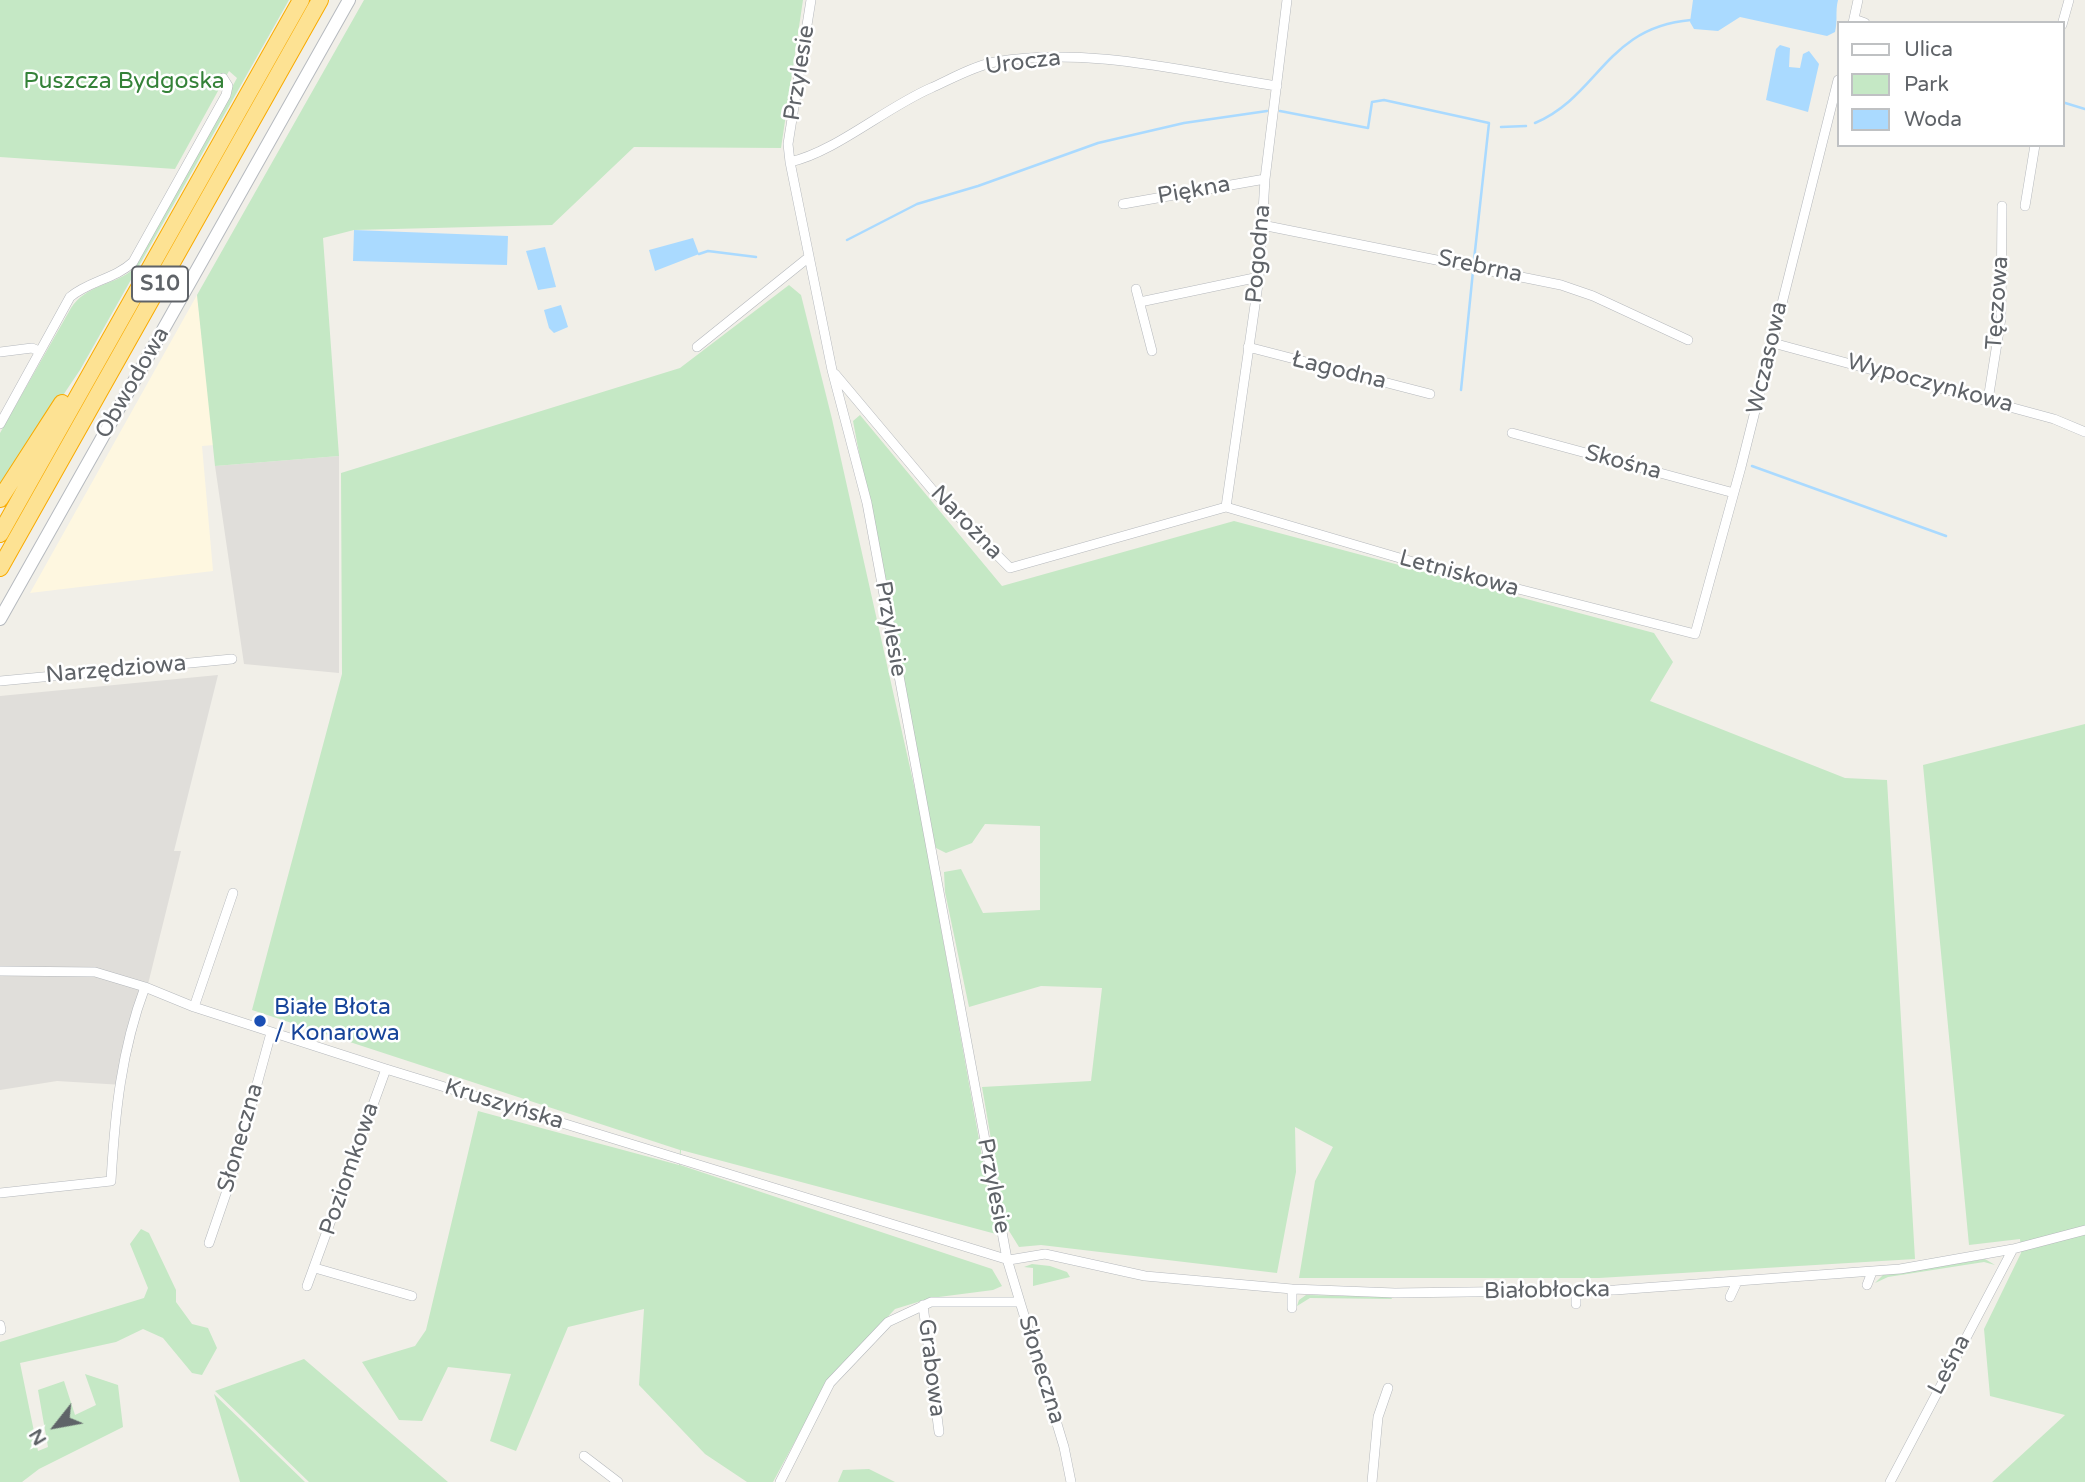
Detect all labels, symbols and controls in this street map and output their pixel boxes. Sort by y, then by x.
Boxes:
legend [1836,21,2064,147]
street label: Przylesie [779,23,821,123]
text: Ulica [1904,37,1953,62]
street label: Urocza [984,45,1062,81]
park label: Puszcza Bydgoska [23,68,225,96]
text: Park [1904,72,1949,97]
text: Woda [1904,107,1962,132]
street label: Piękna [1155,171,1233,211]
street label: Pogodna [1241,203,1277,305]
street label: Srebrna [1435,245,1525,289]
street label: Tęczowa [1981,255,2015,351]
road number: S10 [132,266,188,302]
street label: Wczasowa [1742,299,1794,417]
street label: Obwodowa [90,322,176,444]
street label: Łagodna [1289,346,1389,396]
street label: Wypoczynkowa [1844,349,2016,419]
street label: Skośna [1582,440,1664,486]
street label: Narożna [924,480,1008,566]
street label: Letniskowa [1396,545,1522,603]
street label: Przylesie [868,579,912,679]
street label: Narzędziowa [44,650,188,690]
place label: Białe Błota / Konarowa [274,994,400,1048]
marker: Białe Błota / Konarowa [252,1013,268,1029]
street label: Kruszyńska [441,1074,567,1136]
street label: Słoneczna [212,1080,270,1196]
street label: Poziomkowa [314,1099,386,1239]
street label: Przylesie [970,1136,1016,1236]
street label: Białobłocka [1484,1276,1610,1306]
street label: Słoneczna [1011,1313,1071,1427]
street label: Grabowa [911,1317,951,1419]
street label: Leśna [1923,1330,1977,1400]
north arrow [21,1391,91,1461]
text: N [25,1425,51,1449]

